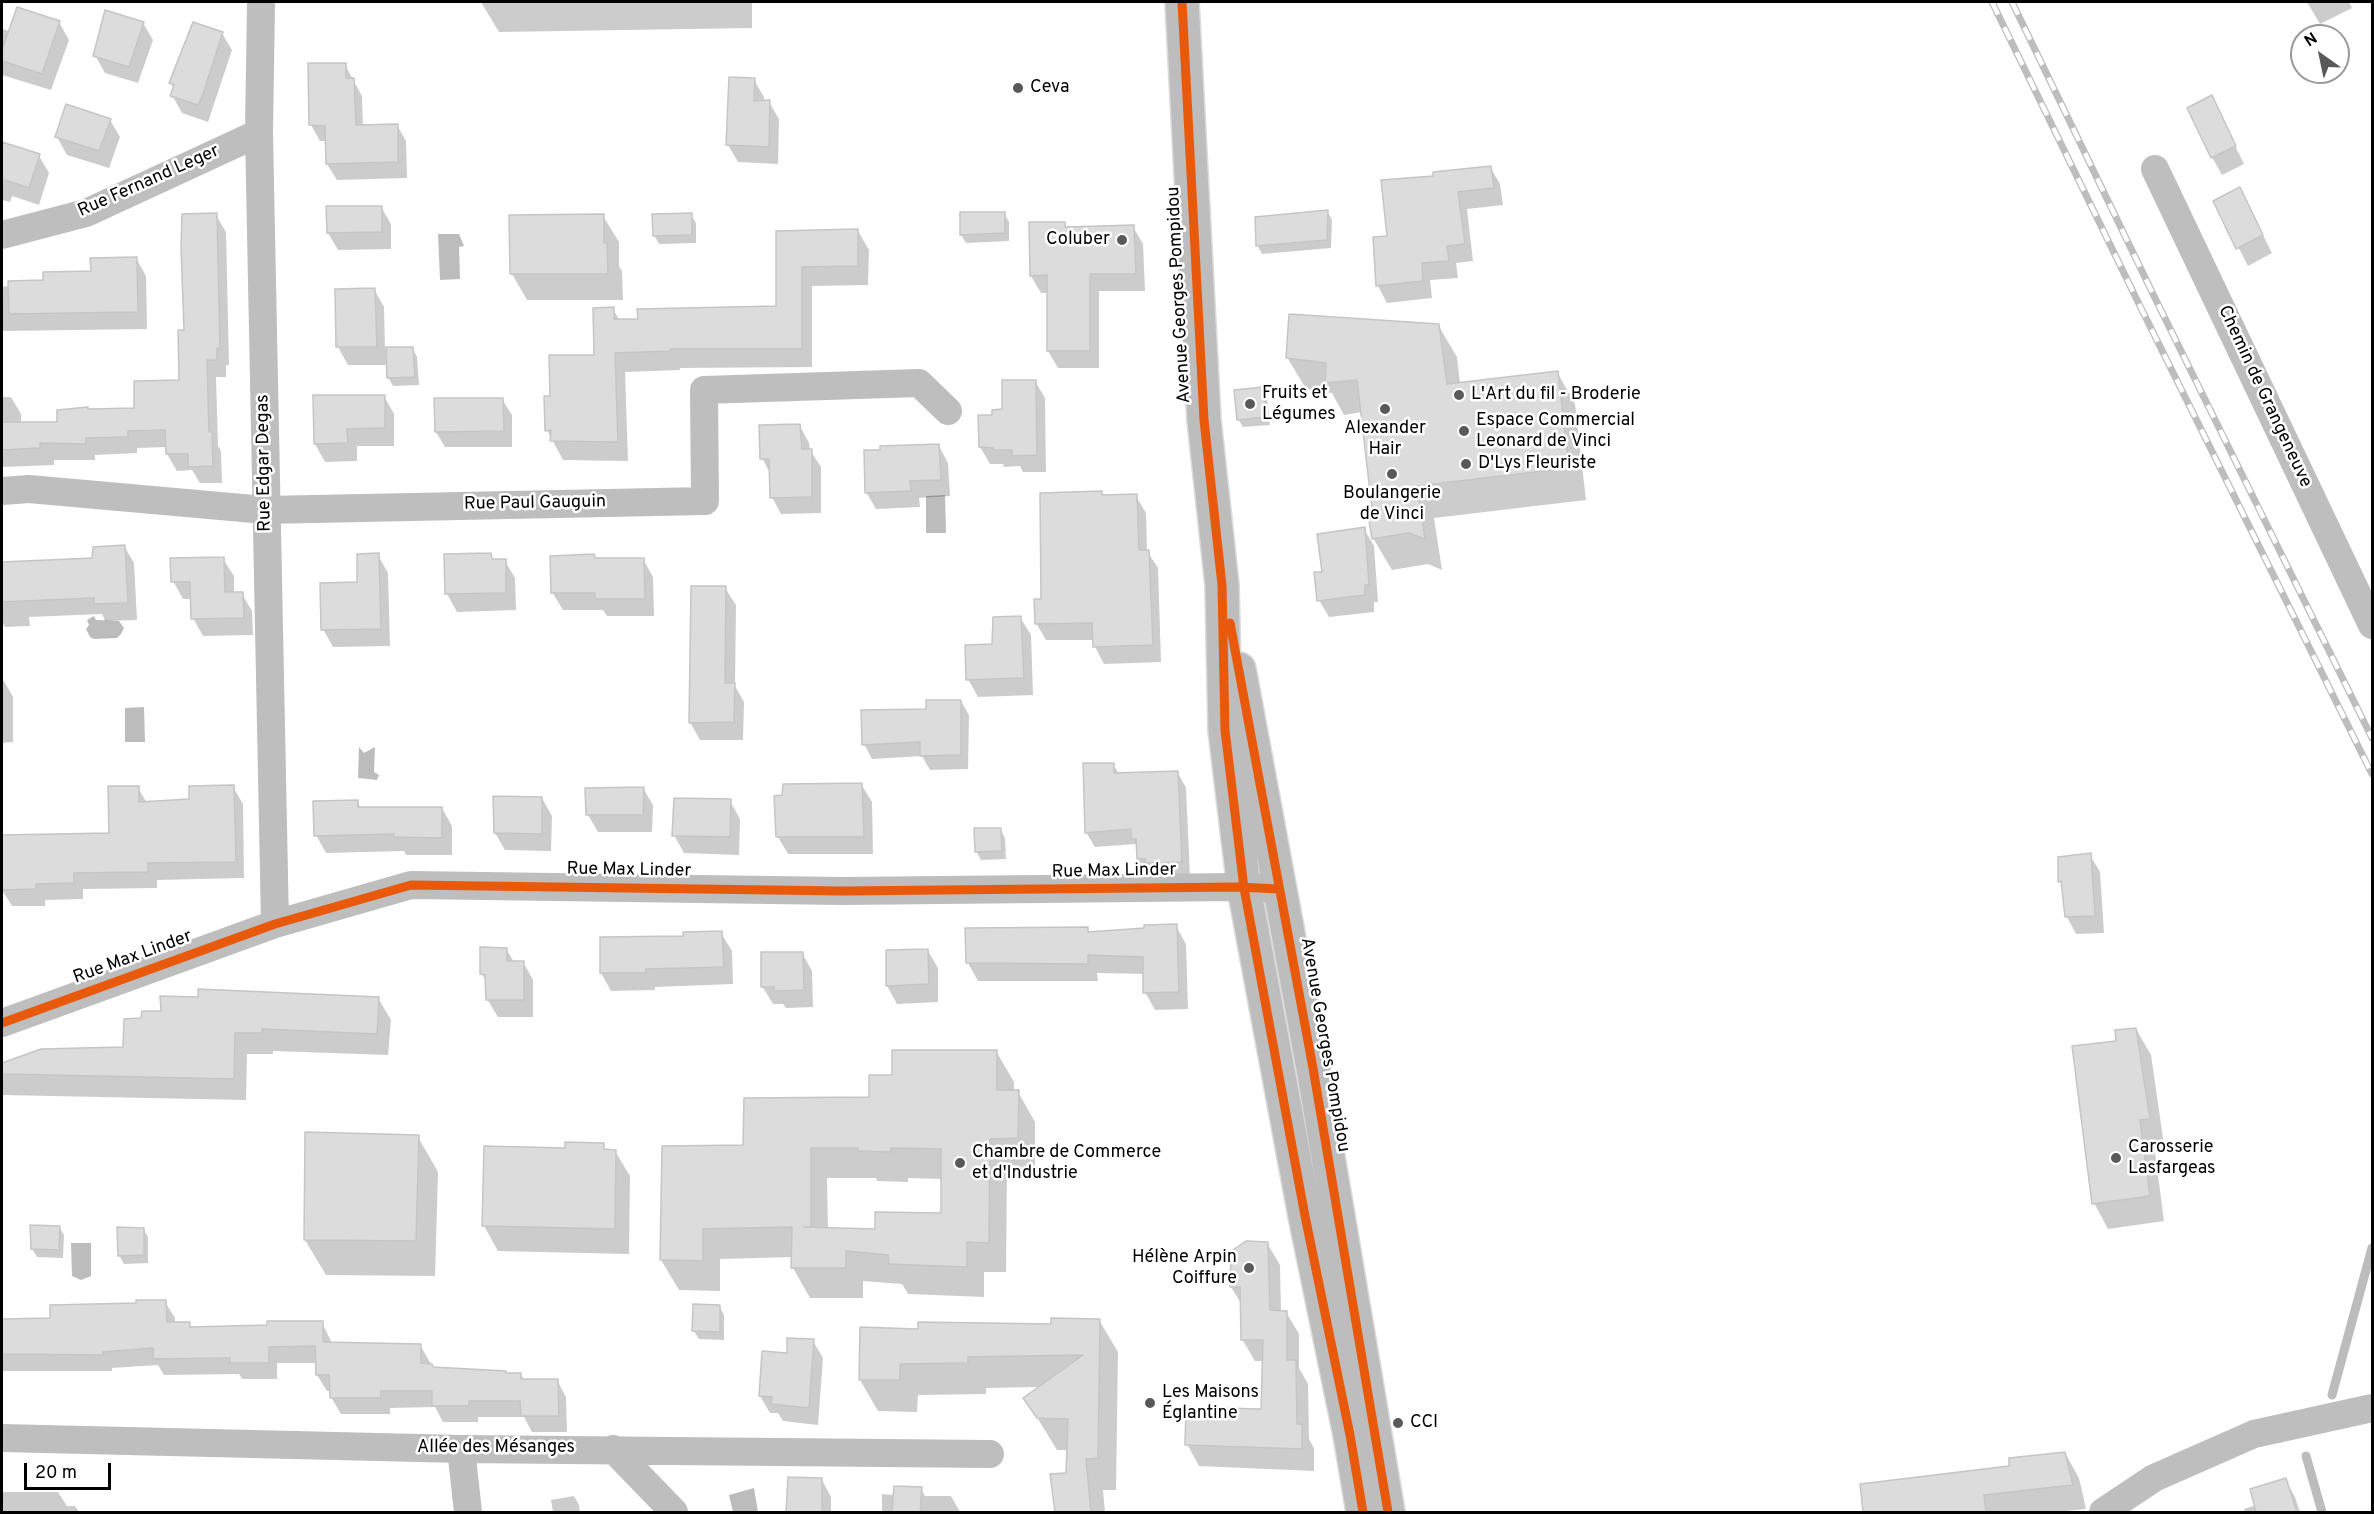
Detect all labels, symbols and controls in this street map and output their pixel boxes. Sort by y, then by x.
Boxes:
north arrow [2290,24,2350,84]
text: N [2301,29,2322,52]
place label: Ceva [1030,77,1069,99]
marker: Ceva [1011,81,1025,95]
street label: Rue Fernand Leger [75,141,223,223]
street label: Avenue Georges Pompidou [1164,186,1196,404]
place label: Coluber [1046,229,1110,251]
marker: Coluber [1115,233,1129,247]
street label: Chemin de Grangeneuve [2212,303,2316,491]
place label: Fruits et Légumes [1262,383,1336,426]
place label: L'Art du fil - Broderie [1471,384,1641,406]
marker: L'Art du fil - Broderie [1452,388,1466,402]
street label: Rue Edgar Degas [253,394,277,532]
marker: Fruits et Légumes [1243,397,1257,411]
marker: Alexander Hair [1378,402,1392,416]
place label: Espace Commercial Leonard de Vinci [1476,410,1635,452]
place label: Alexander Hair [1344,418,1426,460]
marker: Espace Commercial Leonard de Vinci [1457,424,1471,438]
place label: D'Lys Fleuriste [1478,453,1596,475]
marker: D'Lys Fleuriste [1459,457,1473,471]
marker: Boulangerie de Vinci [1385,467,1399,481]
place label: Boulangerie de Vinci [1343,483,1441,526]
street label: Rue Paul Gauguin [464,492,606,516]
street label: Rue Max Linder [566,859,692,883]
street label: Rue Max Linder [1051,860,1177,884]
street label: Rue Max Linder [71,926,195,990]
street label: Avenue Georges Pompidou [1294,936,1354,1154]
place label: Carosserie Lasfargeas [2128,1137,2216,1180]
place label: Chambre de Commerce et d'Industrie [972,1142,1161,1184]
marker: Carosserie Lasfargeas [2109,1151,2123,1165]
marker: Chambre de Commerce et d'Industrie [953,1156,967,1170]
place label: Hélène Arpin Coiffure [1132,1247,1237,1290]
marker: Hélène Arpin Coiffure [1242,1261,1256,1275]
place label: Les Maisons Églantine [1162,1382,1259,1424]
marker: Les Maisons Églantine [1143,1396,1157,1410]
place label: CCI [1410,1412,1438,1434]
marker: CCI [1391,1416,1405,1430]
street label: Allée des Mésanges [417,1437,575,1459]
scale bar [27,1451,114,1489]
text: 20 m [35,1462,77,1485]

